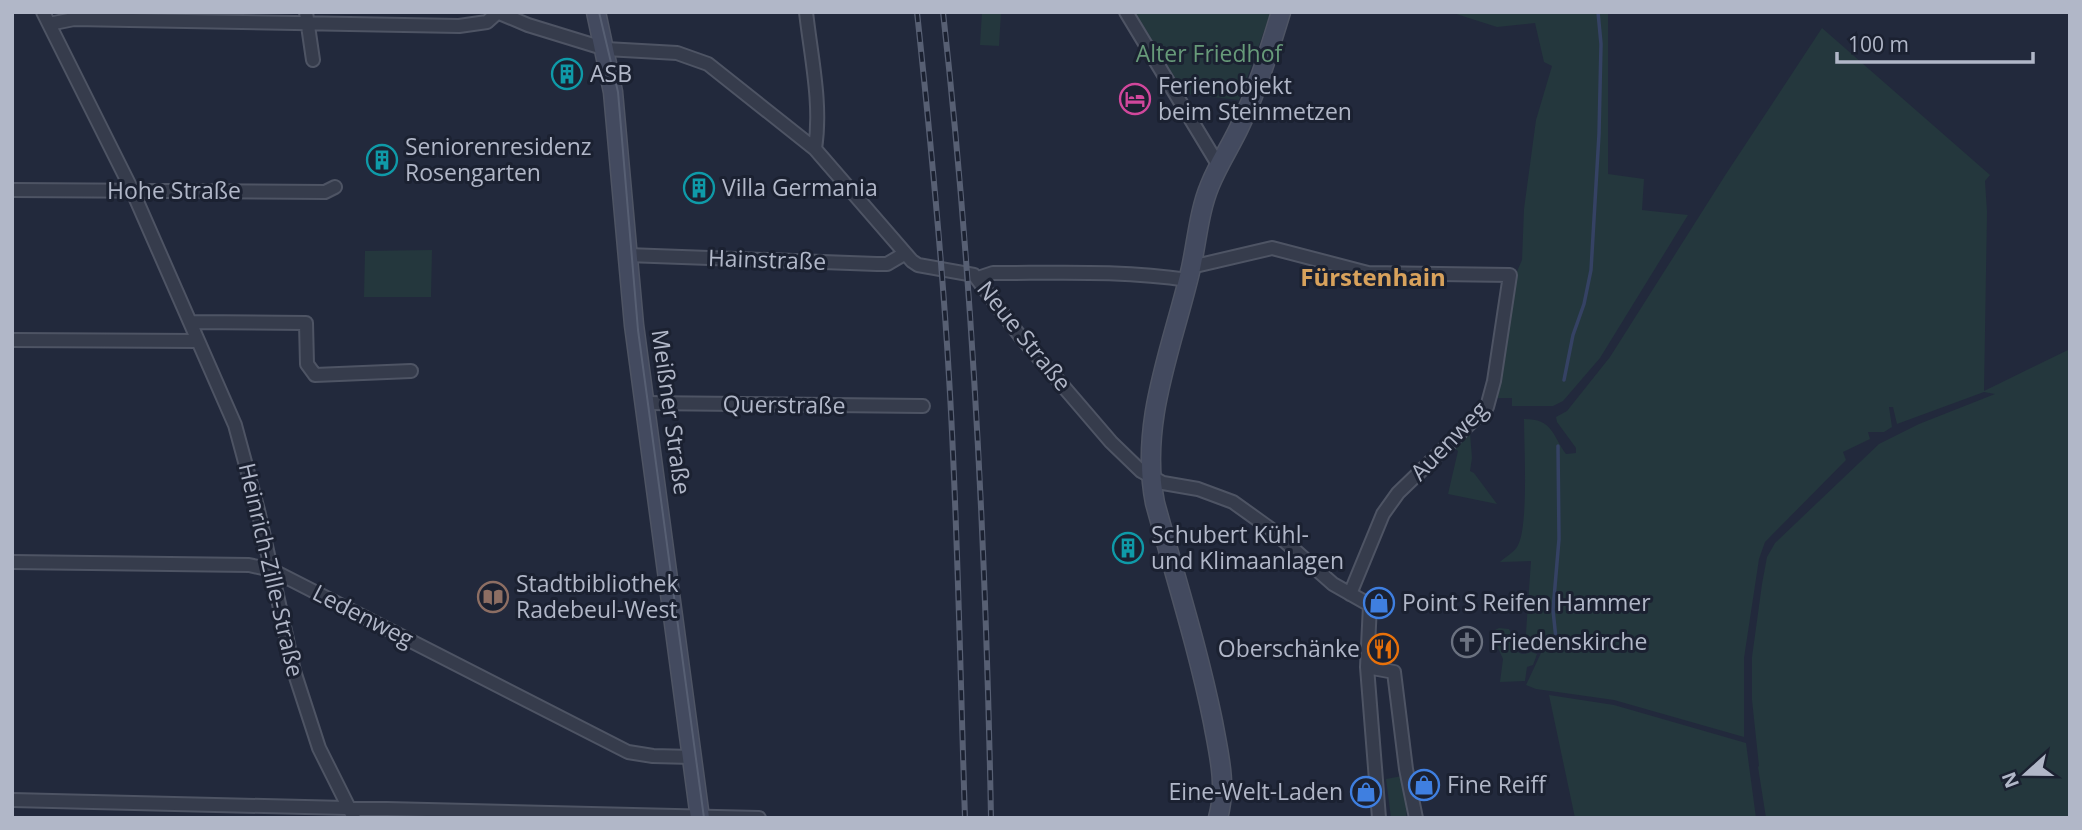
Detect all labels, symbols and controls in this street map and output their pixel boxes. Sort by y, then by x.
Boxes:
scale bar [1837,21,2033,65]
text: 100 m [1848,30,1909,58]
park label: Alter Friedhof [1136,37,1284,69]
building icon: ASB [550,57,584,91]
place label: ASB [590,57,632,89]
place label: Ferienobjekt beim Steinmetzen [1158,69,1352,127]
hotel icon: Ferienobjekt beim Steinmetzen [1118,82,1152,116]
place label: Seniorenresidenz Rosengarten [405,130,592,188]
building icon: Seniorenresidenz Rosengarten [365,143,399,177]
building icon: Villa Germania [682,171,716,205]
place label: Villa Germania [722,171,878,203]
street label: Hohe Straße [107,174,241,206]
street label: Hainstraße [707,241,827,277]
district label: Fürstenhain [1300,260,1446,293]
street label: Neue Straße [970,273,1079,397]
street label: Meißner Straße [645,327,699,496]
street label: Querstraße [722,387,846,421]
street label: Auenweg [1402,393,1494,487]
street label: Heinrich-Zille-Straße [232,460,312,680]
place label: Schubert Kühl- und Klimaanlagen [1151,518,1344,576]
building icon: Schubert Kühl- und Klimaanlagen [1111,531,1145,565]
place label: Stadtbibliothek Radebeul-West [516,567,679,625]
street label: Ledenweg [308,576,420,654]
library icon: Stadtbibliothek Radebeul-West [476,580,510,614]
shop icon: Point S Reifen Hammer [1362,586,1396,620]
place label: Point S Reifen Hammer [1402,586,1651,618]
church icon: Friedenskirche [1450,625,1484,659]
place label: Friedenskirche [1490,625,1647,657]
place label: Oberschänke [1218,632,1360,664]
restaurant icon: Oberschänke [1366,632,1400,666]
north arrow [1991,739,2061,809]
shop icon: Fine Reiff [1407,768,1441,802]
place label: Fine Reiff [1447,768,1548,800]
text: N [1995,768,2025,792]
place label: Eine-Welt-Laden [1169,775,1343,807]
shop icon: Eine-Welt-Laden [1349,775,1383,809]

